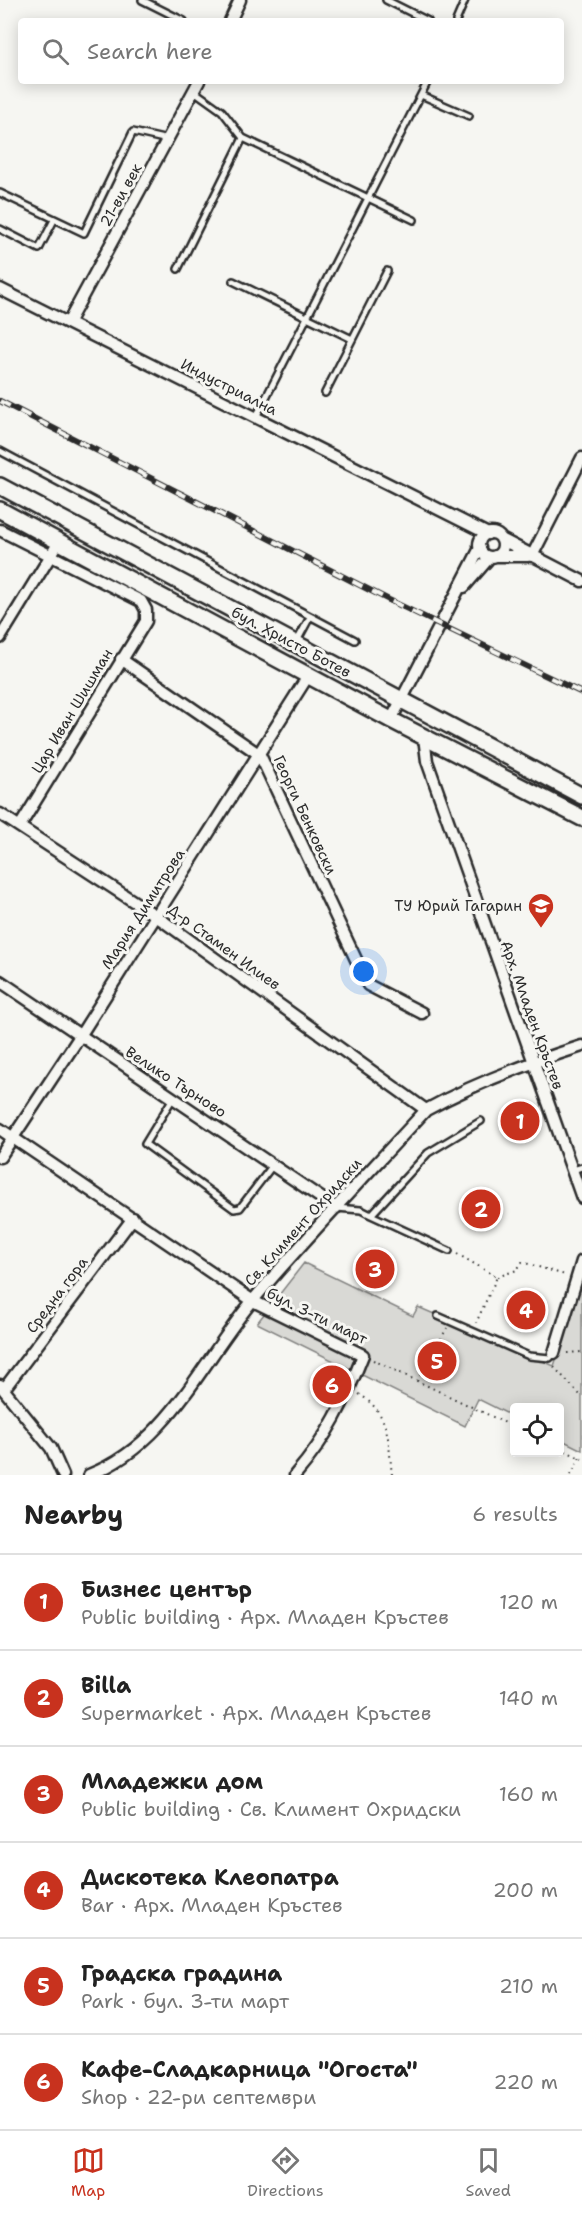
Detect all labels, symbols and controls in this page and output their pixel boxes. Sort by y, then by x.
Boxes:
search box [18,18,564,84]
icon: search [39,35,72,68]
text: Search here [87,37,213,66]
street label: 21-ви век [96,160,147,230]
street label: Индустриална [177,354,281,420]
street label: бул. Христо Ботев [228,602,354,682]
street label: Цар Иван Шишман [27,645,117,777]
street label: Георги Бенковски [269,752,341,878]
street label: Мария Димитрова [97,844,190,973]
school or university icon: ТУ Юрий Гагарин [526,891,556,929]
place label: ТУ Юрий Гагарин [394,896,522,916]
street label: Д-р Стамен Илиев [164,899,284,995]
street label: Арх. Младен Кръстев [496,938,568,1092]
your location [349,957,378,986]
street label: Велико Търново [122,1042,230,1122]
pin: 1 [500,1098,540,1144]
street label: Св. Климент Охридски [240,1153,366,1290]
pin: 2 [462,1186,500,1232]
pin: 3 [356,1246,394,1292]
street label: Средна гора [22,1252,93,1337]
street label: бул. 3-ти март [263,1283,371,1349]
pin: 4 [506,1288,546,1332]
pin: 5 [418,1338,456,1384]
pin: 6 [312,1362,352,1408]
map controls [510,1403,564,1457]
button: locate [510,1403,564,1457]
text: Nearby [24,1497,123,1532]
text: 6 results [472,1501,558,1527]
text: Бизнес център [81,1575,252,1604]
text: 1 [39,1589,48,1615]
text: 120 m [499,1589,558,1615]
text: Public building · Арх. Младен Кръстев [81,1604,449,1630]
text: Billa [81,1671,131,1700]
text: 2 [37,1685,51,1711]
text: 140 m [499,1685,558,1711]
text: Supermarket · Арх. Младен Кръстев [81,1700,431,1726]
text: Младежки дом [81,1767,263,1796]
text: 3 [37,1781,51,1807]
text: 160 m [499,1781,558,1807]
text: Public building · Св. Климент Охридски [81,1796,461,1822]
text: Дискотека Клеопатра [81,1863,339,1892]
text: 4 [37,1877,51,1903]
text: 200 m [493,1877,558,1903]
text: Bar · Арх. Младен Кръстев [81,1892,343,1918]
text: Градска градина [81,1959,282,1988]
text: 5 [37,1973,50,1999]
text: 210 m [499,1973,558,1999]
text: Park · бул. 3-ти март [81,1988,289,2014]
text: Кафе-Сладкарница "Огоста" [81,2055,418,2084]
text: 6 [37,2069,51,2095]
text: 220 m [494,2069,558,2095]
text: Shop · 22-ри септември [81,2084,316,2110]
tab: Map [71,2144,105,2201]
tab: Directions [247,2144,324,2201]
tab: Saved [466,2144,511,2201]

